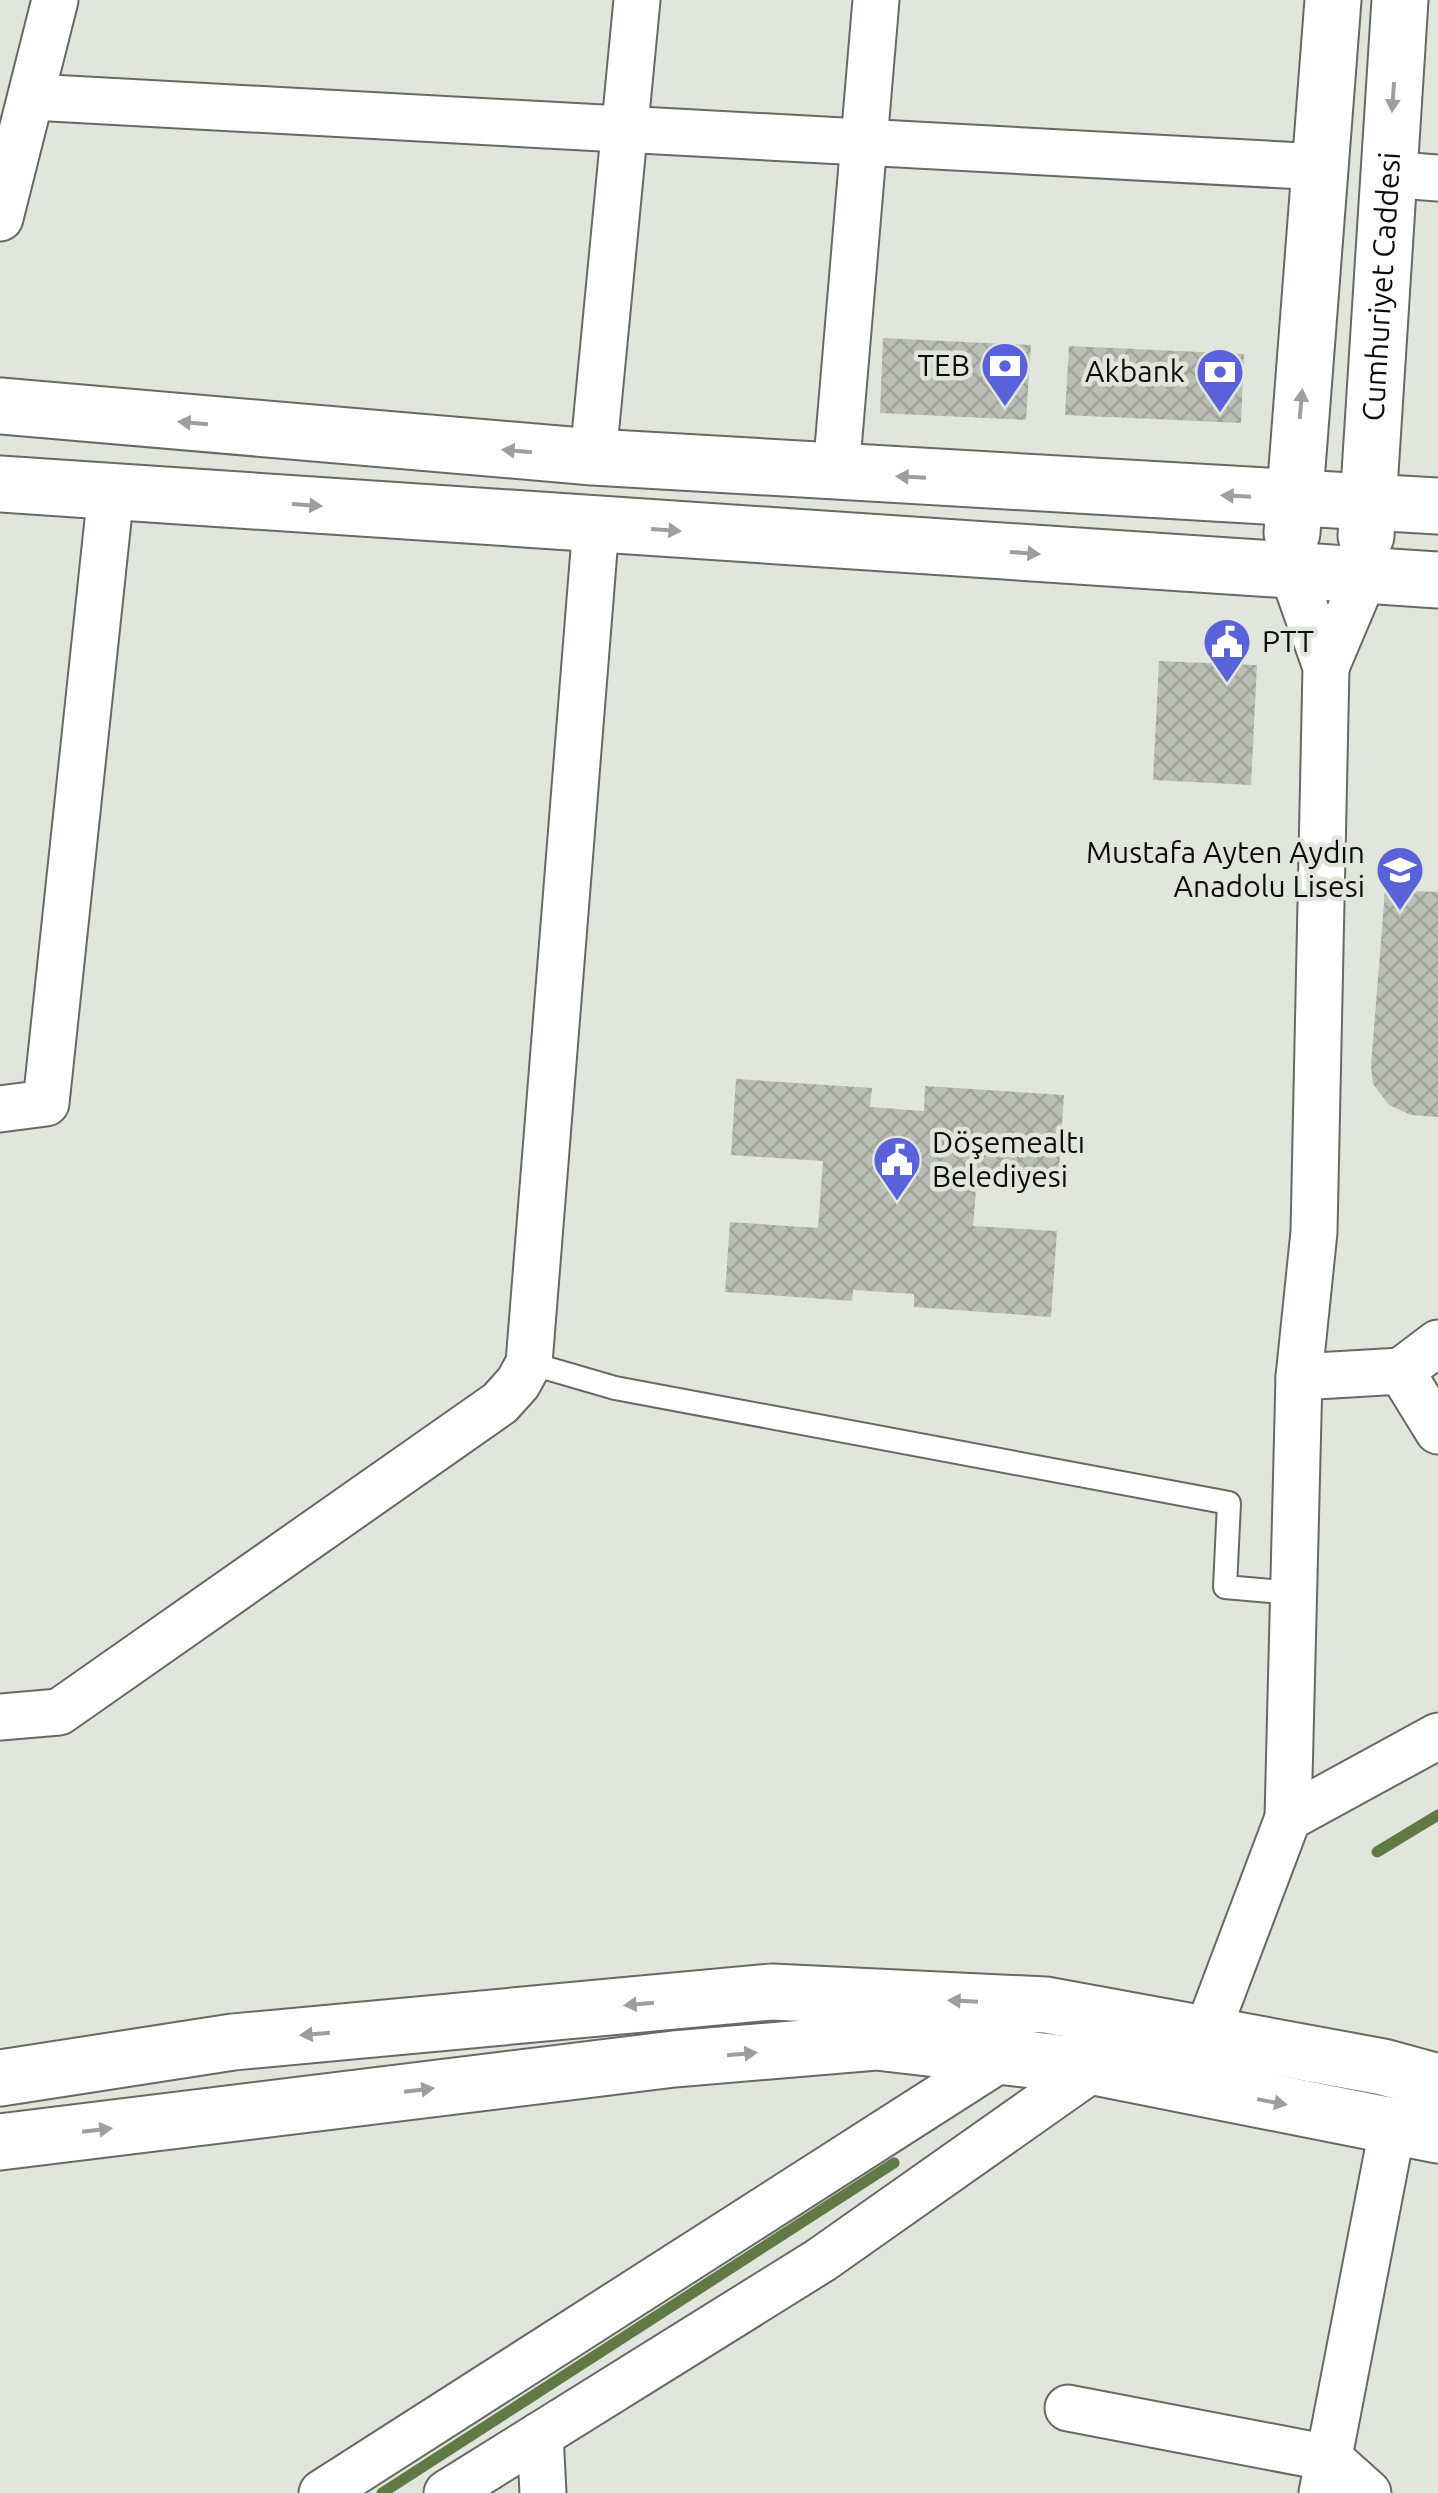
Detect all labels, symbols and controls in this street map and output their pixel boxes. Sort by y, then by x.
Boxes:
one-way arrow [1385,82,1401,114]
street label: Cumhuriyet Caddesi [1355,151,1406,422]
bank icon: TEB [979,340,1031,408]
bank icon: Akbank [1194,346,1246,414]
place label: TEB [917,348,970,382]
place label: Akbank [1085,354,1185,388]
one-way arrow [1294,387,1310,419]
one-way arrow [177,414,209,430]
one-way arrow [501,442,533,458]
one-way arrow [895,469,927,485]
one-way arrow [1219,488,1251,504]
one-way arrow [291,497,323,513]
one-way arrow [650,522,682,538]
one-way arrow [1010,546,1042,562]
public building icon: PTT [1201,616,1253,684]
place label: PTT [1262,624,1314,658]
place label: Mustafa Ayten Aydın Anadolu Lisesi [1086,835,1365,903]
school or university icon: Mustafa Ayten Aydın Anadolu Lisesi [1374,844,1426,912]
place label: Döşemealtı Belediyesi [932,1125,1085,1193]
public building icon: Döşemealtı Belediyesi [871,1134,923,1202]
one-way arrow [947,1993,979,2009]
one-way arrow [623,1997,654,2013]
one-way arrow [299,2027,331,2043]
one-way arrow [727,2045,759,2061]
one-way arrow [404,2082,436,2098]
one-way arrow [1257,2094,1288,2110]
one-way arrow [81,2122,113,2138]

